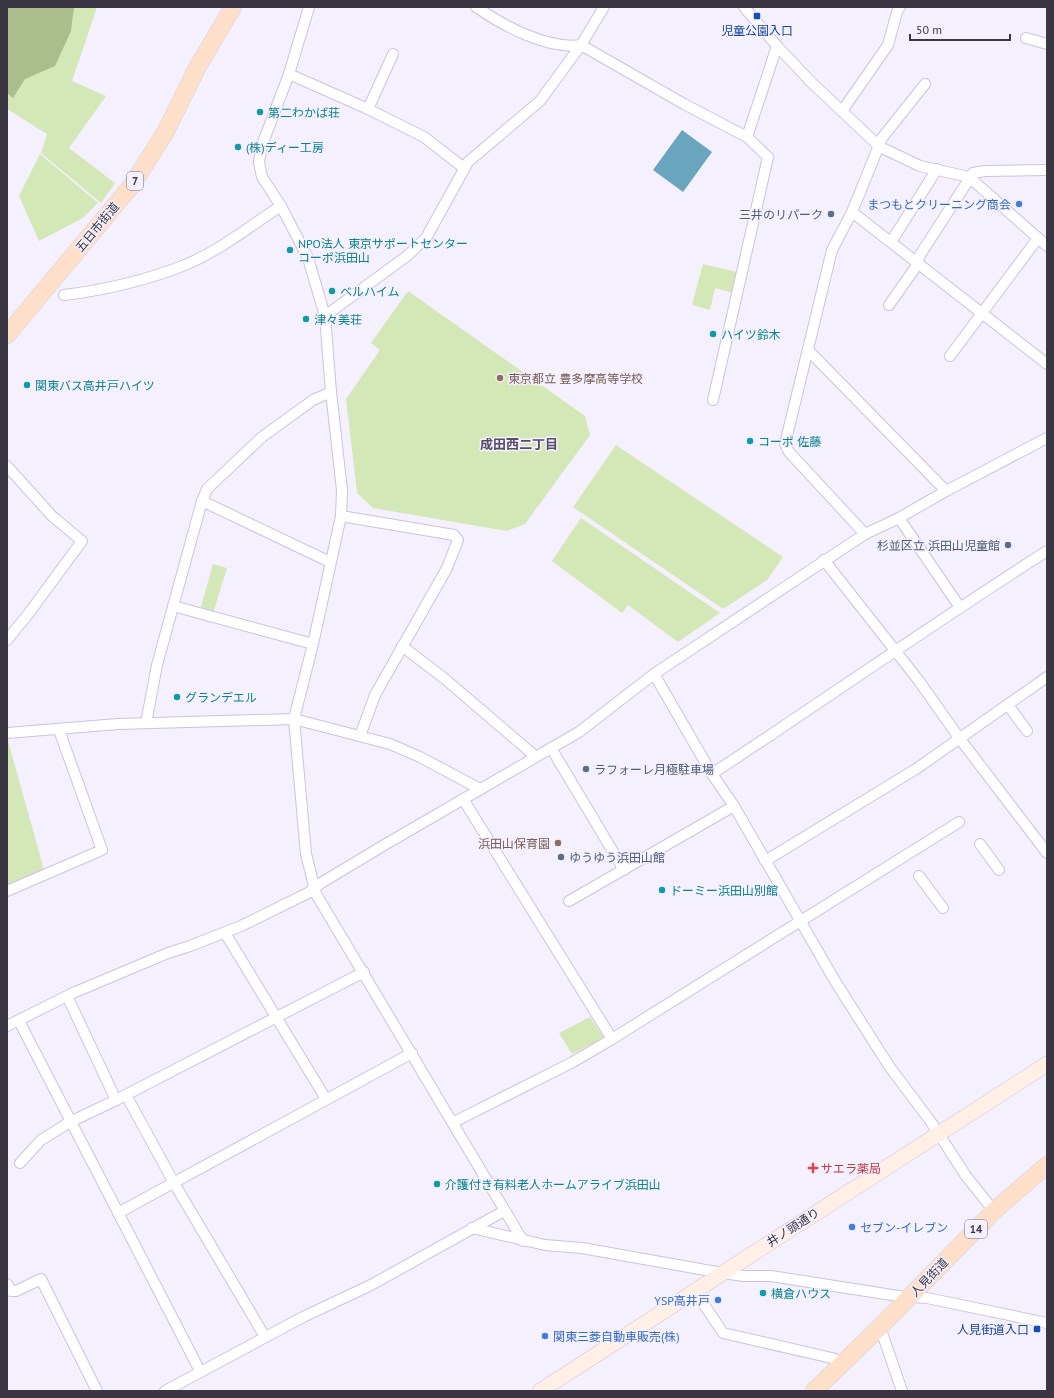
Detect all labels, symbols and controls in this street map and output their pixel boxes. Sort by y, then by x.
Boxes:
marker: 児童公園入口 [752,11,762,21]
scale bar [910,16,1010,42]
text: 50 m [916,22,942,37]
place label: 児童公園入口 [721,23,793,38]
place label: 第二わかば荘 [268,105,340,120]
marker: 第二わかば荘 [255,107,265,117]
place label: (株)ディー工房 [246,140,324,155]
marker: (株)ディー工房 [233,142,243,152]
road number: 7 [127,172,143,190]
place label: まつもとクリーニング商会 [867,197,1011,212]
street label: 五日市街道 [72,199,122,255]
marker: まつもとクリーニング商会 [1014,199,1024,209]
place label: 三井のリパーク [739,207,823,222]
marker: 三井のリパーク [826,209,836,219]
place label: NPO法人 東京サポートセンター コーポ浜田山 [298,236,468,265]
marker: NPO法人 東京サポートセンター コーポ浜田山 [285,245,295,255]
place label: ベルハイム [340,284,400,299]
marker: ベルハイム [327,286,337,296]
place label: 津々美荘 [314,312,362,327]
marker: 津々美荘 [301,314,311,324]
place label: ハイツ鈴木 [721,327,781,342]
marker: ハイツ鈴木 [708,329,718,339]
place label: 東京都立 豊多摩高等学校 [508,371,643,386]
marker: 東京都立 豊多摩高等学校 [495,373,505,383]
place label: 関東バス高井戸ハイツ [35,378,155,393]
marker: 関東バス高井戸ハイツ [22,380,32,390]
place label: コーポ 佐藤 [758,434,821,449]
district label: 成田西二丁目 [480,436,558,453]
marker: コーポ 佐藤 [745,436,755,446]
place label: 杉並区立 浜田山児童館 [877,538,1000,553]
marker: 杉並区立 浜田山児童館 [1003,540,1013,550]
place label: グランデエル [185,690,257,705]
marker: グランデエル [172,692,182,702]
place label: ラフォーレ月極駐車場 [594,762,714,777]
marker: ラフォーレ月極駐車場 [581,764,591,774]
place label: 浜田山保育園 [478,836,550,851]
marker: 浜田山保育園 [553,838,563,848]
place label: ゆうゆう浜田山館 [569,850,665,865]
marker: ゆうゆう浜田山館 [556,852,566,862]
place label: ドーミー浜田山別館 [670,883,778,898]
marker: ドーミー浜田山別館 [657,885,667,895]
place label: サエラ薬局 [821,1161,881,1176]
marker: サエラ薬局 [808,1163,818,1173]
place label: 介護付き有料老人ホームアライブ浜田山 [445,1177,661,1192]
marker: 介護付き有料老人ホームアライブ浜田山 [432,1179,442,1189]
street label: 井ノ頭通り [764,1204,822,1250]
place label: セブン-イレブン [860,1220,948,1235]
road number: 14 [965,1220,987,1238]
marker: セブン-イレブン [847,1222,857,1232]
street label: 人見街道 [907,1255,951,1299]
place label: 横倉ハウス [771,1286,831,1301]
marker: 横倉ハウス [758,1288,768,1298]
place label: YSP高井戸 [654,1293,710,1308]
marker: YSP高井戸 [713,1295,723,1305]
place label: 人見街道入口 [957,1322,1029,1337]
marker: 人見街道入口 [1032,1324,1042,1334]
place label: 関東三菱自動車販売(株) [553,1329,680,1344]
marker: 関東三菱自動車販売(株) [540,1331,550,1341]

